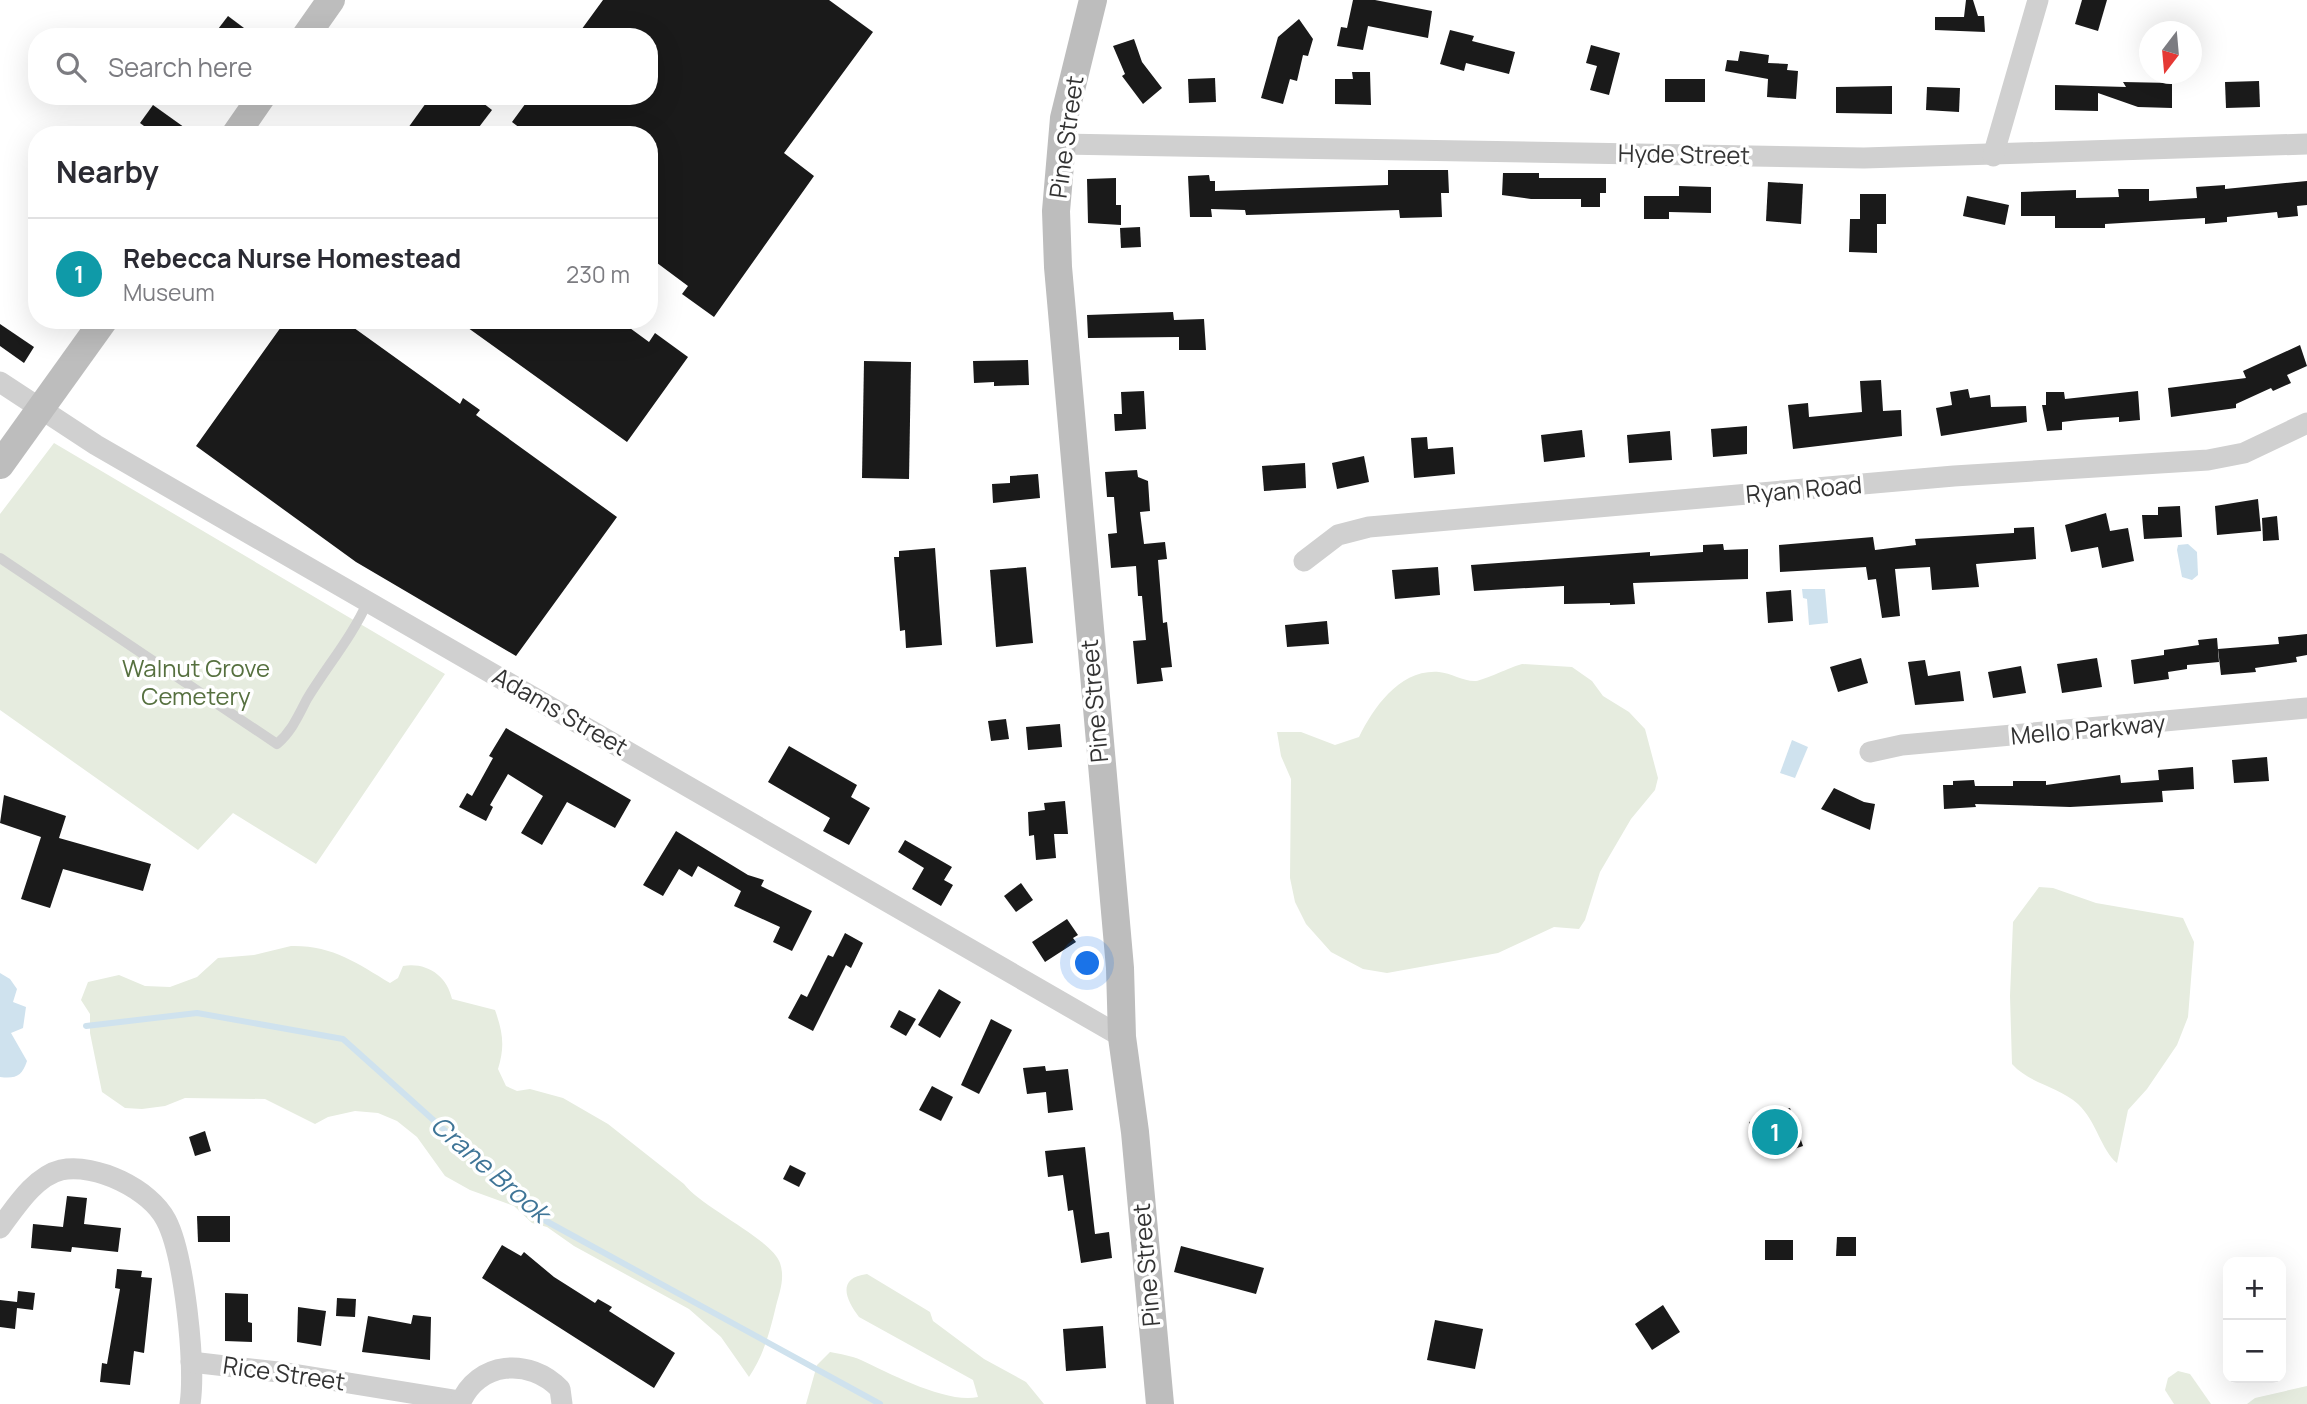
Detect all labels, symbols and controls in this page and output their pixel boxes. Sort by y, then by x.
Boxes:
north arrow [2139,21,2202,84]
search box [28,28,658,105]
icon: search [52,48,90,86]
text: Search here [108,49,253,85]
street label: Pine Street [1041,73,1090,200]
street label: Hyde Street [1618,136,1750,171]
text: Nearby [56,151,159,192]
text: Rebecca Nurse Homestead [123,240,461,276]
text: 1 [74,258,84,290]
text: 230 m [566,258,630,290]
text: Museum [123,276,215,308]
street label: Ryan Road [1744,467,1863,510]
street label: Pine Street [1072,638,1115,764]
park label: Walnut Grove Cemetery [122,651,270,712]
street label: Adams Street [487,659,634,763]
street label: Mello Parkway [2009,705,2167,752]
your location [1070,946,1104,980]
pin: 1 [1752,1106,1798,1158]
water label: Crane Brook [424,1107,561,1233]
street label: Pine Street [1124,1202,1167,1328]
map controls [2223,1257,2286,1383]
button: + [2223,1257,2286,1320]
button: − [2223,1320,2286,1383]
street label: Rice Street [221,1348,347,1397]

